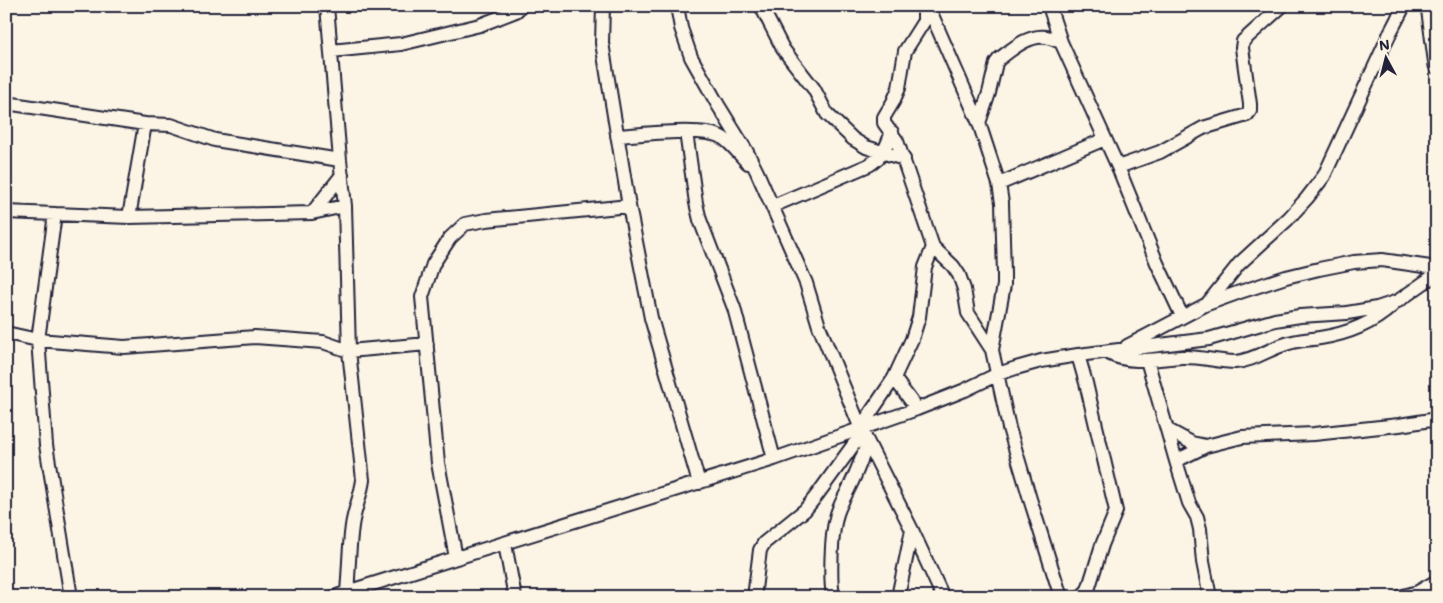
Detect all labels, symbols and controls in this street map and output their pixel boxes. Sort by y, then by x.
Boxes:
north arrow [1360,32,1410,82]
text: N [1378,35,1391,55]

